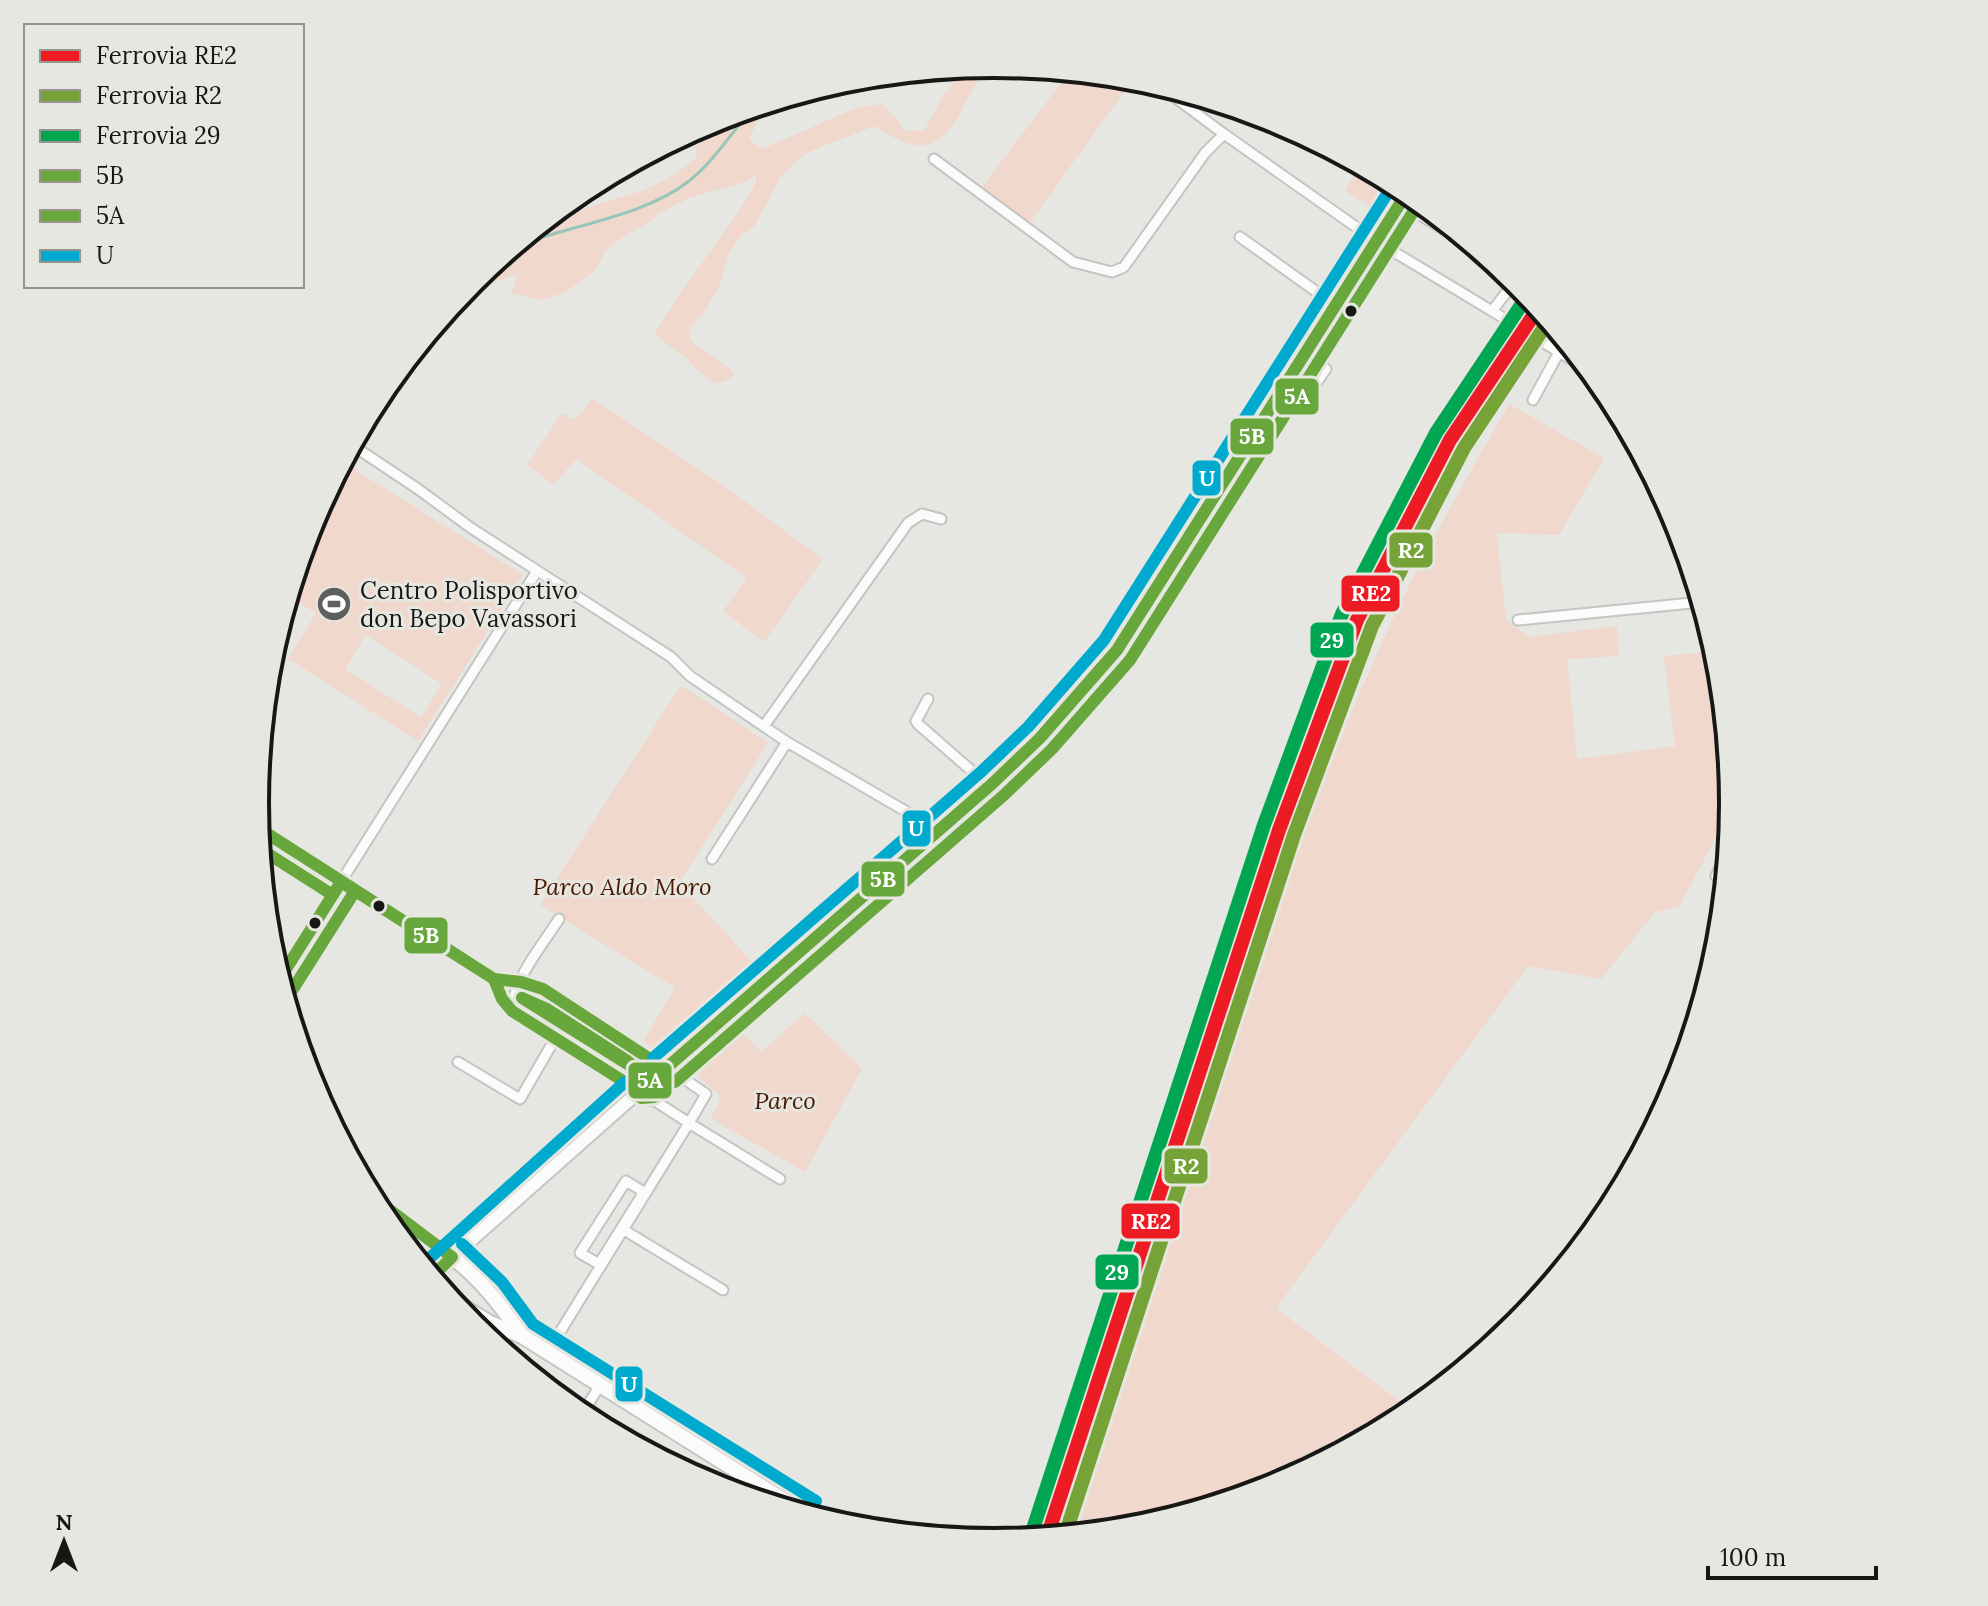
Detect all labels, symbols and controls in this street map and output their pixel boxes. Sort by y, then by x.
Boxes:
legend [24,24,304,288]
text: Ferrovia RE2 [96,40,237,71]
text: Ferrovia R2 [96,80,222,111]
text: Ferrovia 29 [96,120,221,151]
text: 5B [96,160,124,191]
text: 5A [96,200,125,231]
text: U [96,240,114,271]
unlabelled marker [1343,303,1359,319]
line badge: 5A [1274,377,1320,416]
text: 5A [1284,382,1311,410]
line badge: 5B [1229,417,1275,456]
text: 5B [1239,422,1265,450]
line badge: U [1191,459,1222,497]
text: U [1199,464,1216,492]
line badge: R2 [1388,531,1434,569]
text: R2 [1398,536,1424,564]
line badge: RE2 [1340,574,1401,613]
place label: Centro Polisportivo don Bepo Vavassori [360,575,578,634]
text: RE2 [1351,579,1391,607]
sports icon: Centro Polisportivo don Bepo Vavassori [315,585,353,623]
line badge: 29 [1309,621,1355,659]
text: 29 [1320,626,1344,654]
line badge: U [901,809,932,848]
text: U [908,814,925,842]
line badge: 5B [860,860,906,898]
text: 5B [870,865,896,893]
park label: Parco Aldo Moro [532,871,712,902]
unlabelled marker [371,898,387,914]
unlabelled marker [307,915,323,931]
line badge: 5B [403,916,449,955]
text: 5B [413,921,439,949]
line badge: 5A [627,1061,673,1100]
text: 5A [637,1066,664,1094]
park label: Parco [754,1085,816,1116]
line badge: R2 [1163,1147,1209,1185]
text: R2 [1173,1152,1199,1180]
line badge: RE2 [1120,1202,1181,1240]
text: RE2 [1131,1207,1171,1235]
line badge: 29 [1094,1253,1140,1291]
text: 29 [1105,1258,1129,1286]
line badge: U [614,1365,644,1403]
text: U [621,1370,638,1398]
north arrow [24,1502,104,1582]
text: N [55,1508,73,1536]
scale bar [1708,1530,1876,1580]
text: 100 m [1720,1542,1786,1573]

